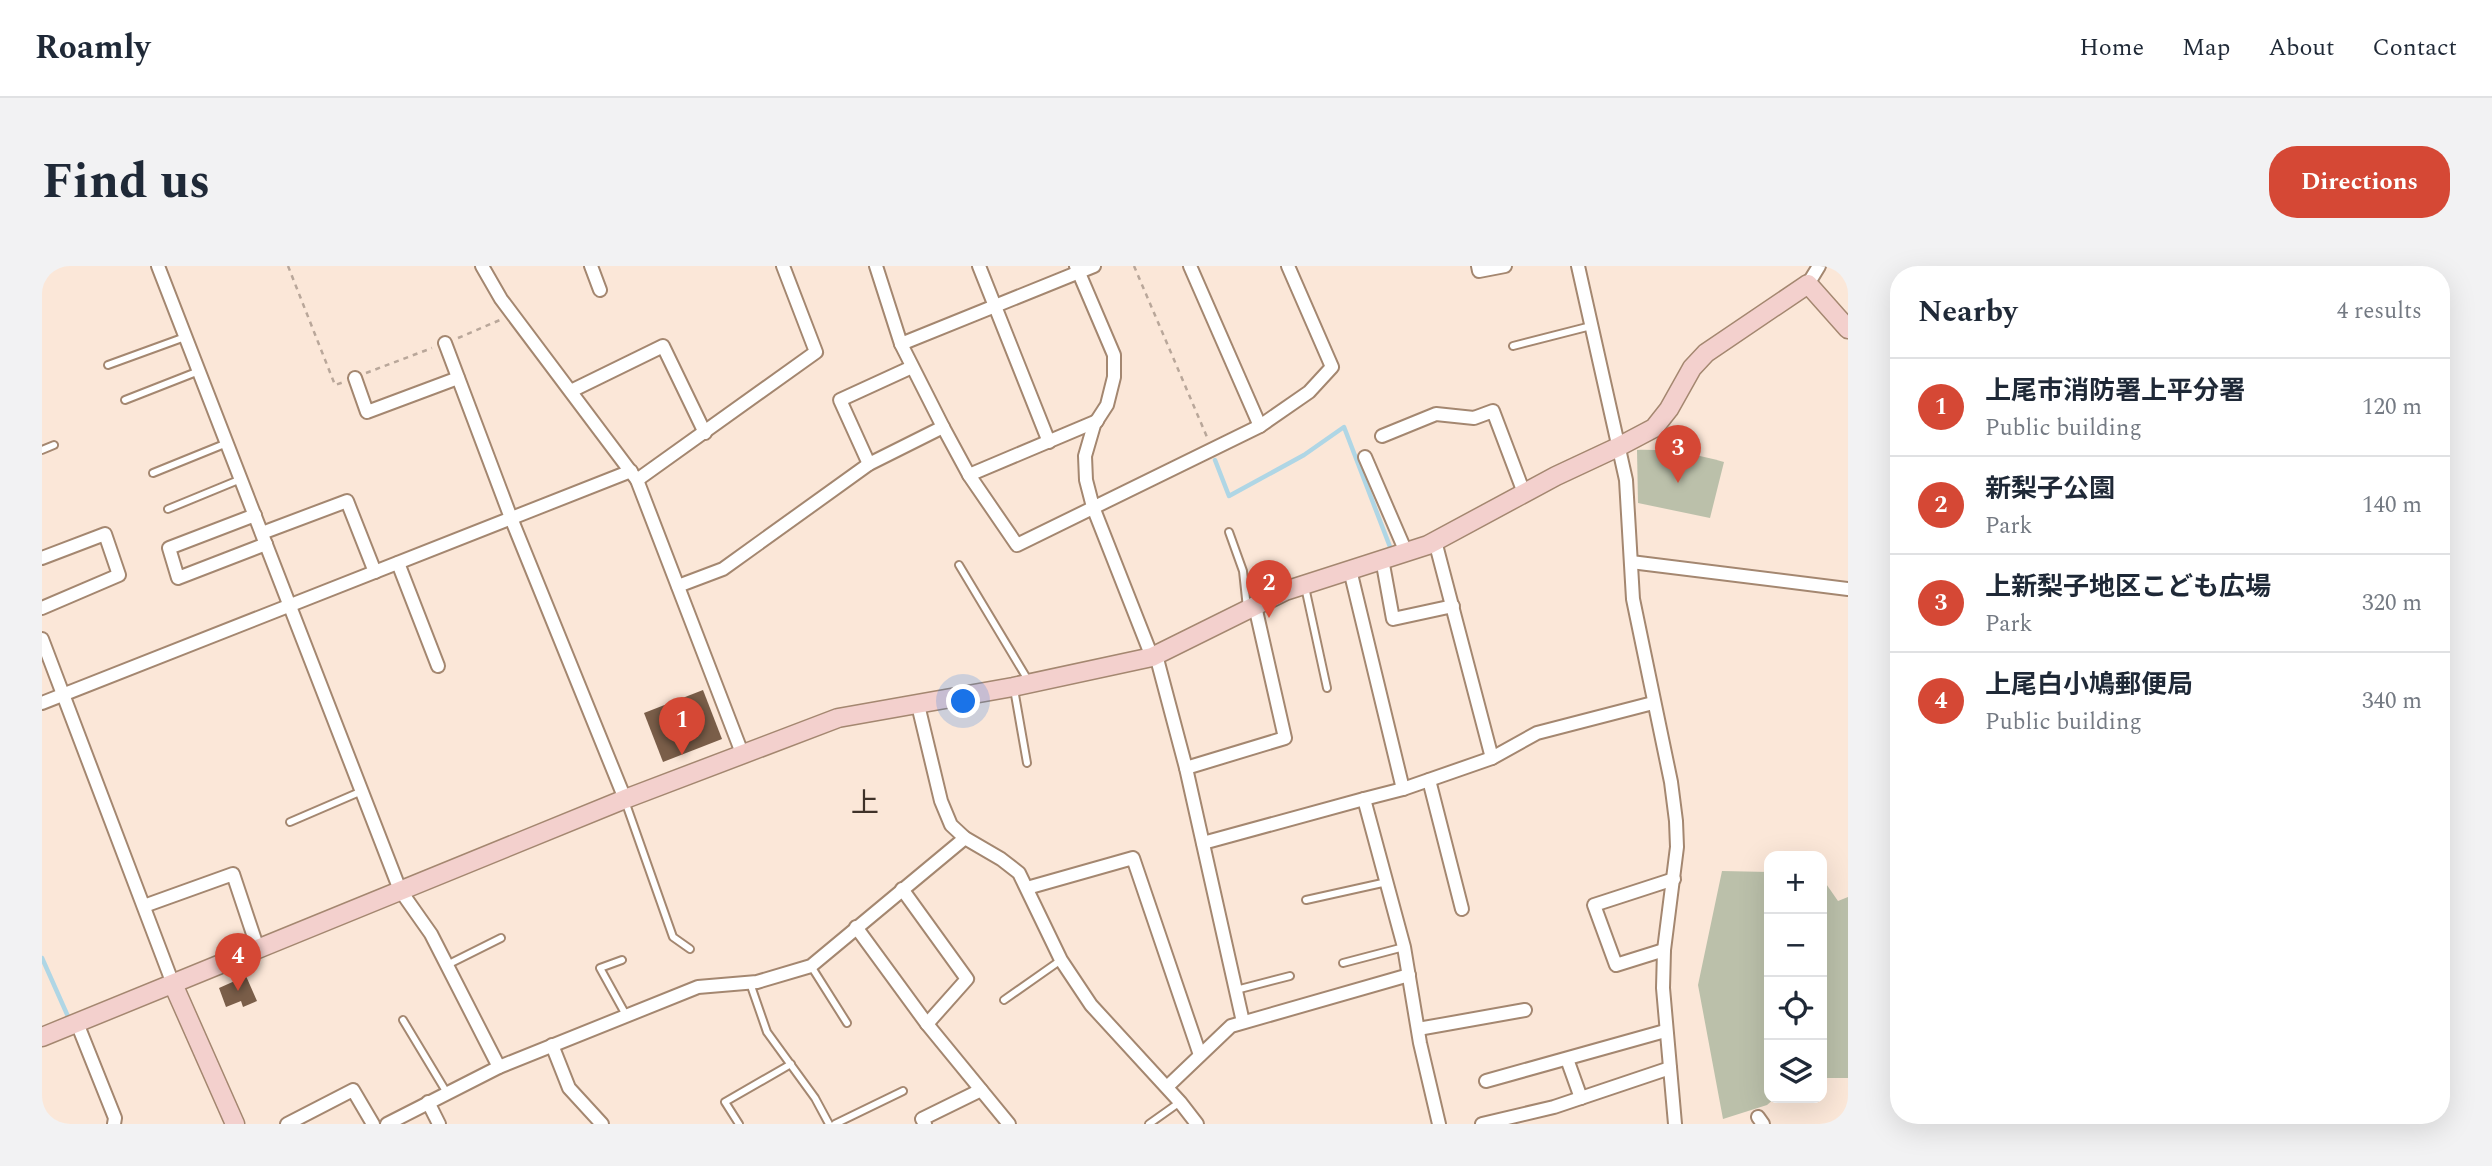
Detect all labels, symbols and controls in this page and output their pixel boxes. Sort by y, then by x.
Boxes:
text: Roamly [35,23,150,73]
text: Home [2079,30,2144,66]
text: Map [2182,30,2230,66]
text: About [2268,30,2334,66]
text: Contact [2372,30,2457,66]
text: Find us [42,145,210,220]
button: Directions [2269,146,2450,218]
text: Nearby [1918,289,2017,335]
text: 4 results [2337,294,2422,329]
text: 上尾市消防署上平分署 [1985,371,2245,411]
text: 1 [1935,390,1947,425]
text: 120 m [2362,390,2422,425]
text: Public building [1985,411,2142,446]
pin: 3 [1655,425,1701,483]
text: 新梨子公園 [1985,469,2115,509]
text: 2 [1935,488,1947,523]
text: 140 m [2362,488,2422,523]
text: Park [1985,509,2032,544]
pin: 2 [1246,560,1292,618]
text: 上新梨子地区こども広場 [1985,567,2271,607]
text: 3 [1935,586,1947,621]
text: 320 m [2362,586,2422,621]
text: Park [1985,607,2032,642]
text: 上尾白小鳩郵便局 [1985,665,2193,705]
your location [946,684,980,718]
text: 4 [1935,684,1947,719]
text: 340 m [2362,684,2422,719]
pin: 1 [659,697,705,755]
text: Public building [1985,705,2142,740]
district label: 上 [851,782,879,825]
map controls [1764,851,1827,1103]
button: + [1764,851,1827,914]
button: − [1764,914,1827,977]
pin: 4 [215,933,261,991]
button: locate [1764,977,1827,1040]
button: layers [1764,1040,1827,1103]

